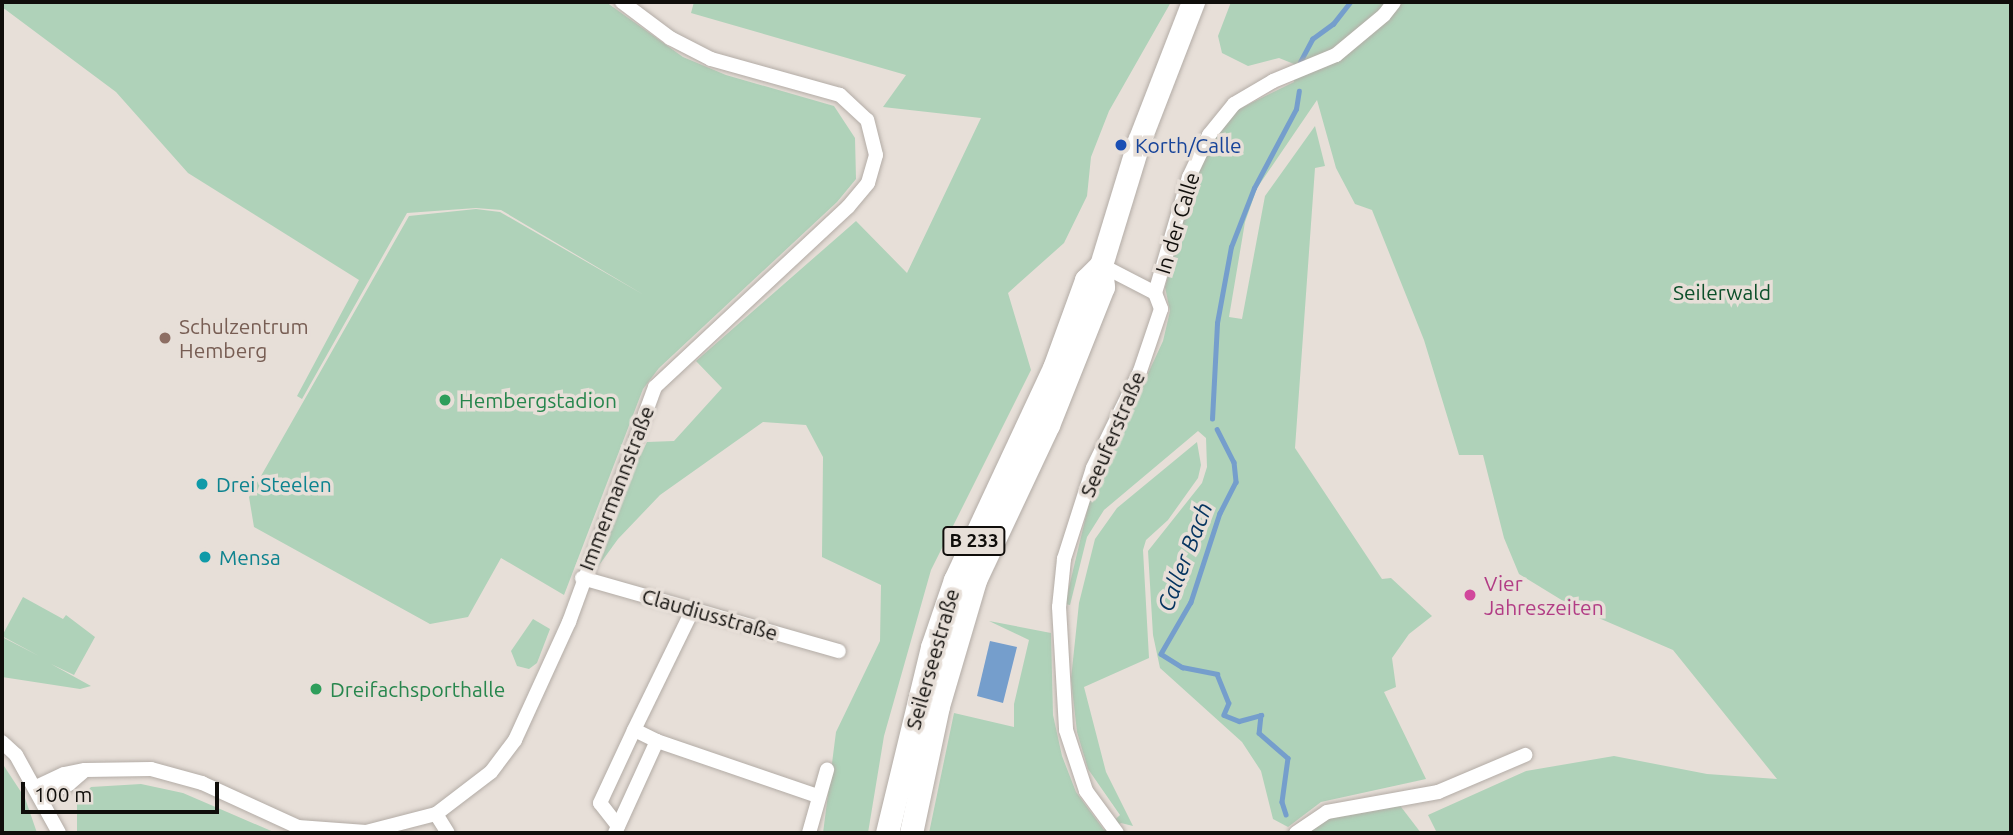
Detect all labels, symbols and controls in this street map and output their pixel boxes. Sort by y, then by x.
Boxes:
place label: Korth/Calle [1135,132,1242,158]
marker: Korth/Calle [1113,137,1129,153]
street label: In der Calle [1150,169,1204,277]
park label: Seilerwald [1673,279,1771,305]
place label: Schulzentrum Hemberg [179,313,309,363]
marker: Schulzentrum Hemberg [157,330,173,346]
street label: Seeuferstraße [1074,367,1150,501]
place label: Hembergstadion [459,387,617,413]
marker: Hembergstadion [437,392,453,408]
street label: Immermannstraße [573,402,659,574]
place label: Drei Steelen [216,471,332,497]
marker: Drei Steelen [194,476,210,492]
water label: Caller Bach [1152,499,1218,615]
road number: B 233 [941,526,1007,556]
place label: Mensa [219,544,281,570]
marker: Mensa [197,549,213,565]
place label: Vier Jahreszeiten [1484,570,1604,620]
street label: Claudiusstraße [639,583,781,645]
street label: Seilerseestraße [900,586,964,732]
marker: Vier Jahreszeiten [1462,587,1478,603]
place label: Dreifachsporthalle [330,676,505,702]
marker: Dreifachsporthalle [308,681,324,697]
scale bar [24,768,222,812]
text: 100 m [34,782,92,806]

